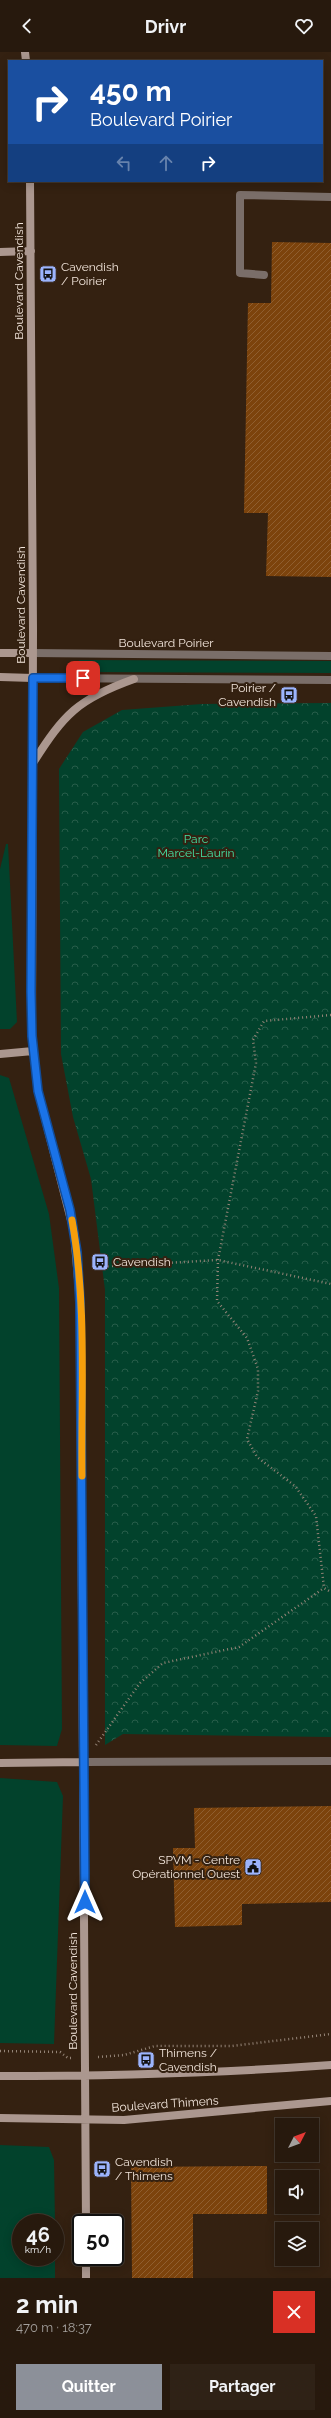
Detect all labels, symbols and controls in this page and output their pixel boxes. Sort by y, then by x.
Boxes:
icon: back [16,15,38,37]
icon: heart [293,15,315,37]
text: Drivr [145,16,186,37]
text: 450 m [90,75,171,108]
icon: right [24,76,76,128]
text: Boulevard Poirier [90,109,232,130]
icon: left [113,152,135,174]
icon: ahead [155,152,177,174]
icon: right [197,152,219,174]
street label: Boulevard Cavendish [12,222,26,340]
place label: Cavendish / Poirier [61,260,119,288]
bus stop icon: Cavendish / Poirier [38,264,58,284]
street label: Boulevard Cavendish [14,546,28,664]
street label: Boulevard Poirier [119,636,214,650]
pin [66,661,100,695]
icon: arrive [72,667,94,689]
place label: Poirier / Cavendish [218,681,276,709]
bus stop icon: Poirier / Cavendish [279,685,299,705]
park label: Parc Marcel-Laurin [157,832,235,860]
bus stop icon: Cavendish [90,1252,110,1272]
place label: Cavendish [113,1255,171,1269]
place label: SPVM - Centre Opérationnel Ouest [132,1853,240,1881]
public building icon: SPVM - Centre Opérationnel Ouest [243,1857,263,1877]
position arrow [64,1881,106,1923]
street label: Boulevard Cavendish [66,1932,80,2050]
place label: Thimens / Cavendish [159,2046,217,2074]
bus stop icon: Thimens / Cavendish [136,2050,156,2070]
street label: Boulevard Thimens [111,2093,219,2115]
north arrow [275,2118,319,2162]
map controls [275,2118,319,2266]
place label: Cavendish / Thimens [115,2155,173,2183]
bus stop icon: Cavendish / Thimens [92,2159,112,2179]
button: sound [275,2170,319,2214]
speed limit sign: 50 [72,2214,124,2266]
button: layers [275,2222,319,2266]
text: 46 [26,2223,50,2247]
text: km/h [25,2244,51,2255]
text: 2 min [16,2290,78,2319]
button: close [273,2291,315,2333]
text: 470 m · 18:37 [16,2320,92,2335]
button: Quitter [16,2364,162,2410]
button: Partager [170,2364,315,2410]

